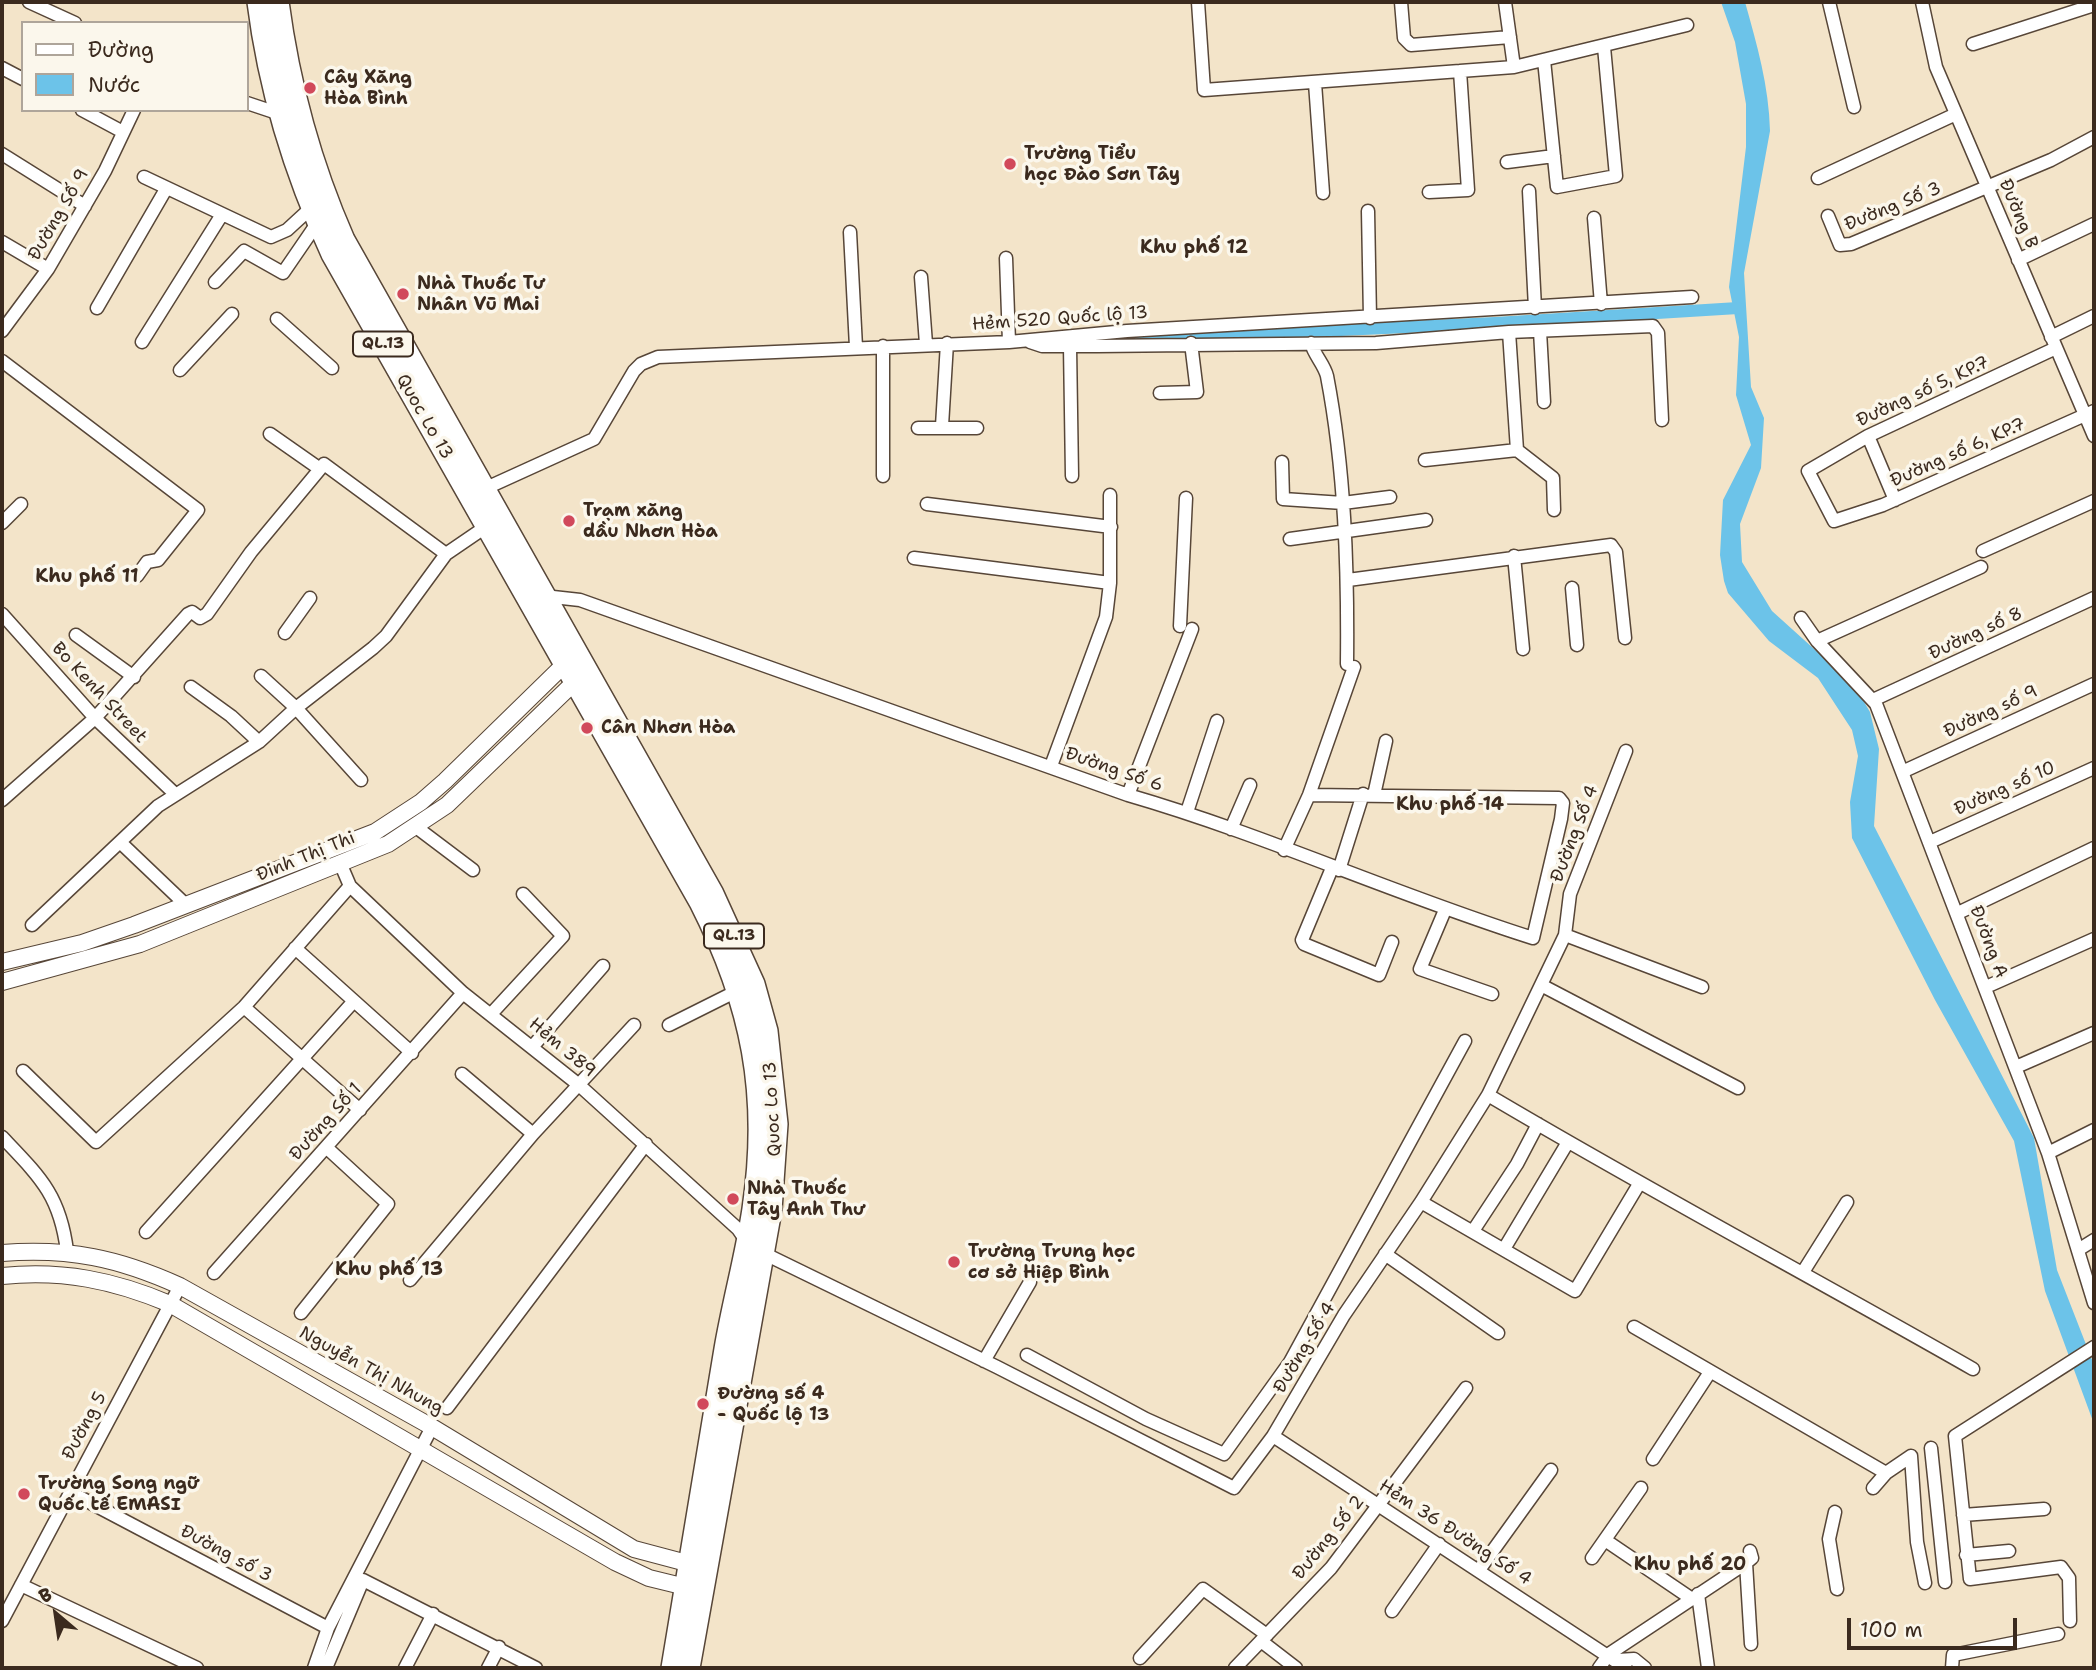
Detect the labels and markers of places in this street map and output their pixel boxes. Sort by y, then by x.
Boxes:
place label: Cây Xăng Hòa Bình [324,67,412,110]
marker: Cây Xăng Hòa Bình [302,80,318,96]
place label: Trường Tiểu học Đào Sơn Tây [1024,143,1180,186]
marker: Trường Tiểu học Đào Sơn Tây [1002,156,1018,172]
place label: Nhà Thuốc Tư Nhân Vū Mai [417,273,545,316]
marker: Nhà Thuốc Tư Nhân Vū Mai [395,286,411,302]
place label: Trạm xăng dầu Nhơn Hòa [583,500,718,542]
marker: Trạm xăng dầu Nhơn Hòa [561,513,577,529]
place label: Cân Nhơn Hòa [601,717,735,739]
marker: Cân Nhơn Hòa [579,720,595,736]
place label: Nhà Thuốc Tây Anh Thư [747,1178,866,1220]
marker: Nhà Thuốc Tây Anh Thư [725,1191,741,1207]
place label: Trường Trung học cơ sở Hiệp Bình [968,1241,1135,1284]
marker: Trường Trung học cơ sở Hiệp Bình [946,1254,962,1270]
place label: Đường số 4 - Quốc lộ 13 [717,1383,829,1426]
marker: Đường số 4 - Quốc lộ 13 [695,1396,711,1412]
place label: Trường Song ngữ Quốc tế EMASI [38,1473,200,1516]
marker: Trường Song ngữ Quốc tế EMASI [16,1486,32,1502]

